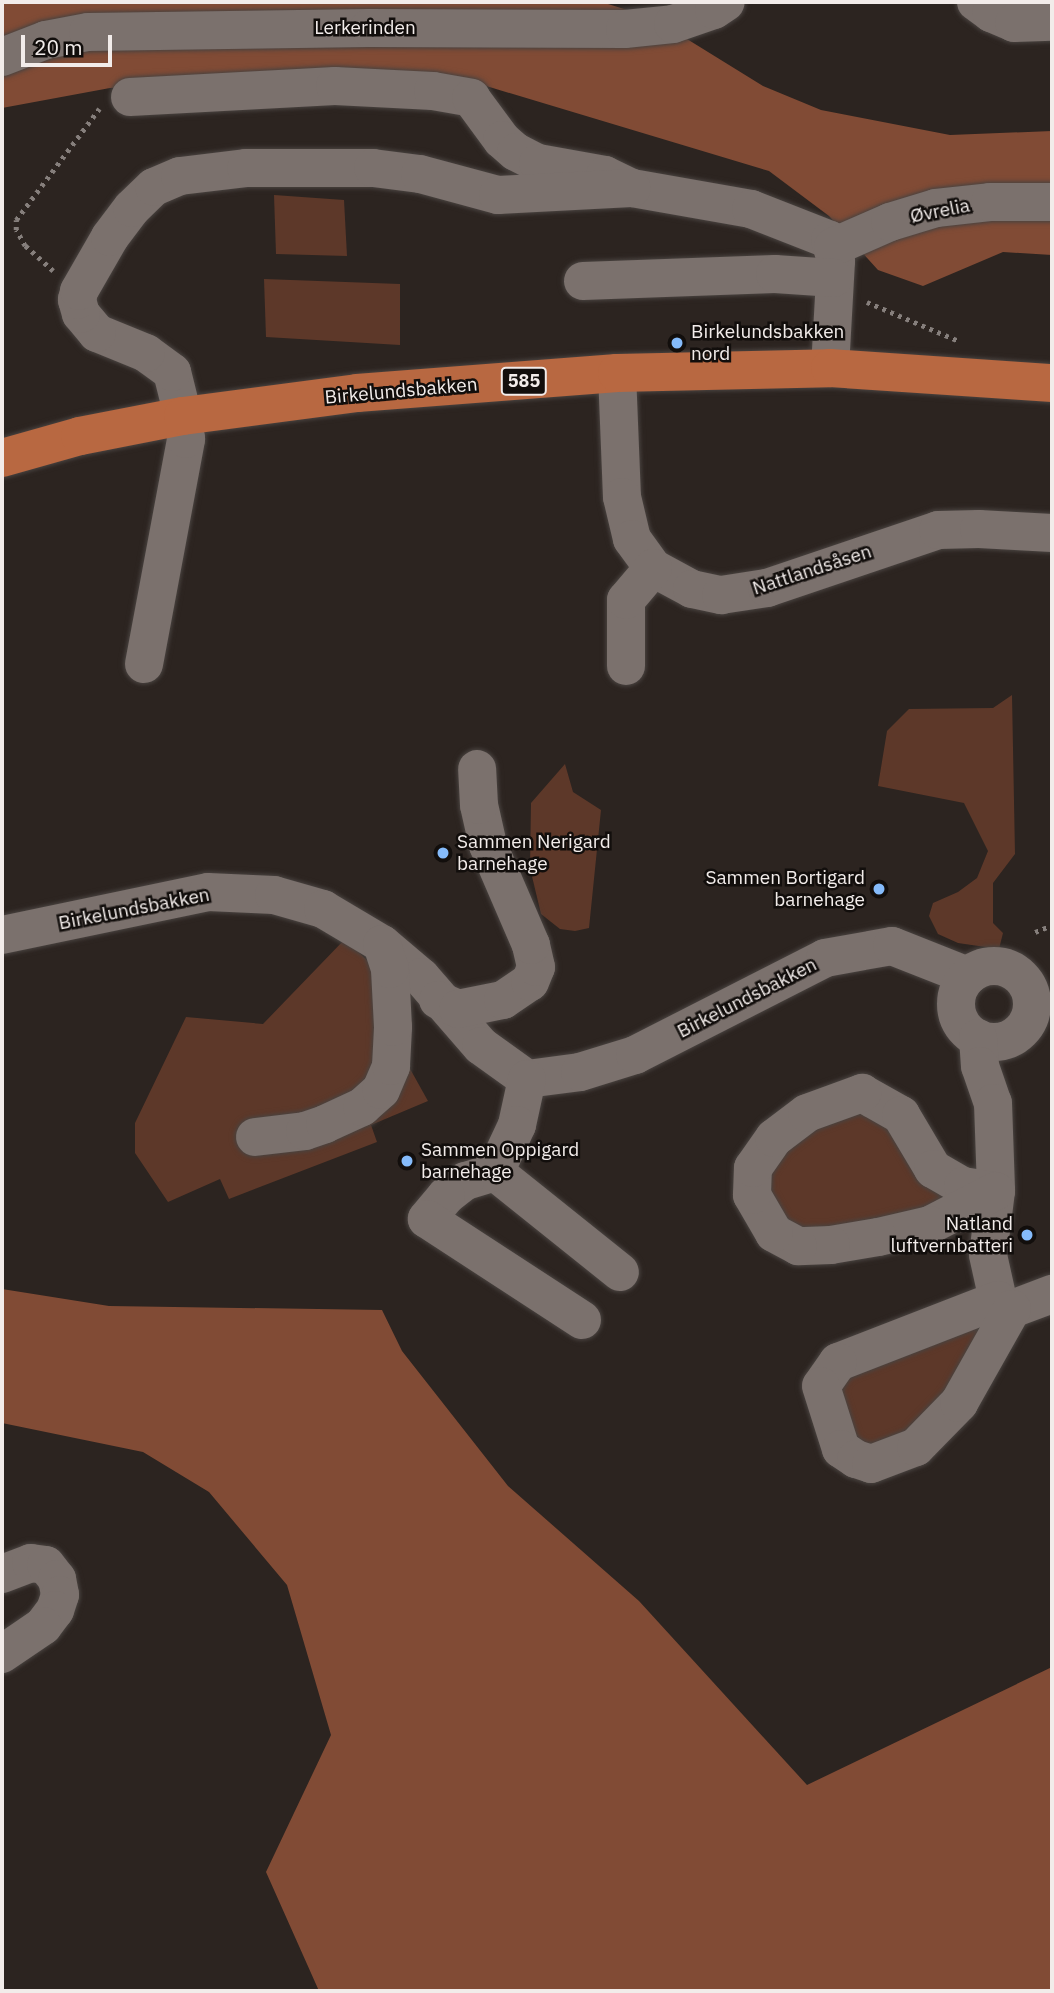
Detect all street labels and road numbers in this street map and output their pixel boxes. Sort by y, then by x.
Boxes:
street label: Lerkerinden [314,17,416,39]
street label: Øvrelia [908,194,972,228]
road number: 585 [500,366,548,396]
street label: Birkelundsbakken [324,373,478,409]
street label: Nattlandsåsen [750,540,874,600]
street label: Birkelundsbakken [57,883,211,935]
street label: Birkelundsbakken [673,953,821,1043]

